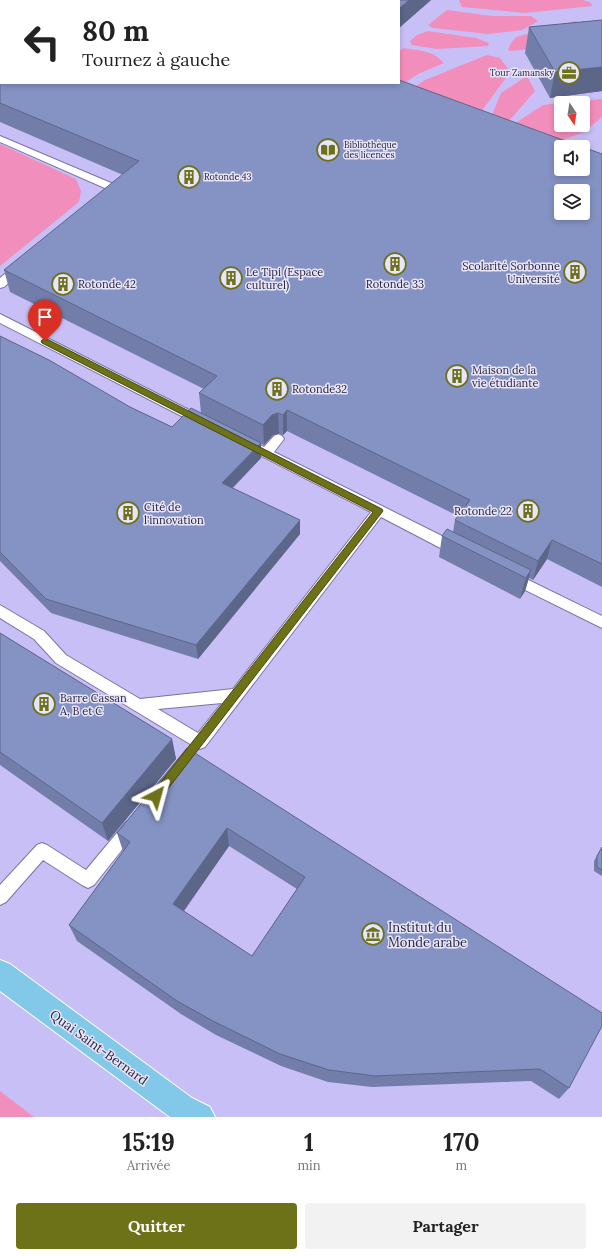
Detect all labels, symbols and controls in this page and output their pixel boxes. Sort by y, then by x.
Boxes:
text: 80 m [82,13,149,49]
icon: left [16,16,68,68]
text: Tournez à gauche [82,48,230,71]
office icon: Tour Zamansky [556,60,582,86]
place label: Tour Zamansky [490,67,554,78]
north arrow [554,96,590,132]
map controls [554,96,590,220]
library icon: Bibliothèque des licences [315,137,341,163]
place label: Bibliothèque des licences [344,139,397,160]
button: sound [554,140,590,176]
building icon: Rotonde 43 [176,164,202,190]
place label: Rotonde 43 [204,171,252,182]
button: layers [554,184,590,220]
building icon: Rotonde 33 [382,251,408,277]
place label: Scolarité Sorbonne Université [462,259,560,286]
building icon: Scolarité Sorbonne Université [562,259,588,285]
building icon: Le Tipi (Espace culturel) [218,265,244,291]
place label: Le Tipi (Espace culturel) [246,265,323,293]
building icon: Rotonde 42 [50,271,76,297]
place label: Rotonde 42 [78,277,136,291]
place label: Rotonde 33 [366,277,424,291]
pin [28,300,62,341]
icon: arrive [34,306,56,328]
building icon: Maison de la vie étudiante [444,363,470,389]
place label: Maison de la vie étudiante [472,363,538,390]
building icon: Rotonde32 [264,376,290,402]
place label: Rotonde32 [292,382,347,396]
building icon: Rotonde 22 [515,498,541,524]
building icon: Cité de l'innovation [115,500,141,526]
place label: Cité de l'innovation [144,500,204,527]
place label: Rotonde 22 [454,504,512,518]
building icon: Barre Cassan A, B et C [31,691,57,717]
place label: Barre Cassan A, B et C [59,691,127,718]
position arrow [135,775,177,817]
place label: Institut du Monde arabe [388,919,467,951]
museum icon: Institut du Monde arabe [360,921,386,947]
street label: Quai Saint-Bernard [46,1006,151,1089]
text: 15:19 [123,1127,175,1158]
text: 1 [304,1127,314,1158]
text: 170 [443,1127,479,1158]
text: Arrivée [127,1157,170,1174]
text: min [297,1157,321,1174]
text: m [455,1157,467,1174]
button: Quitter [16,1203,297,1249]
button: Partager [305,1203,586,1249]

